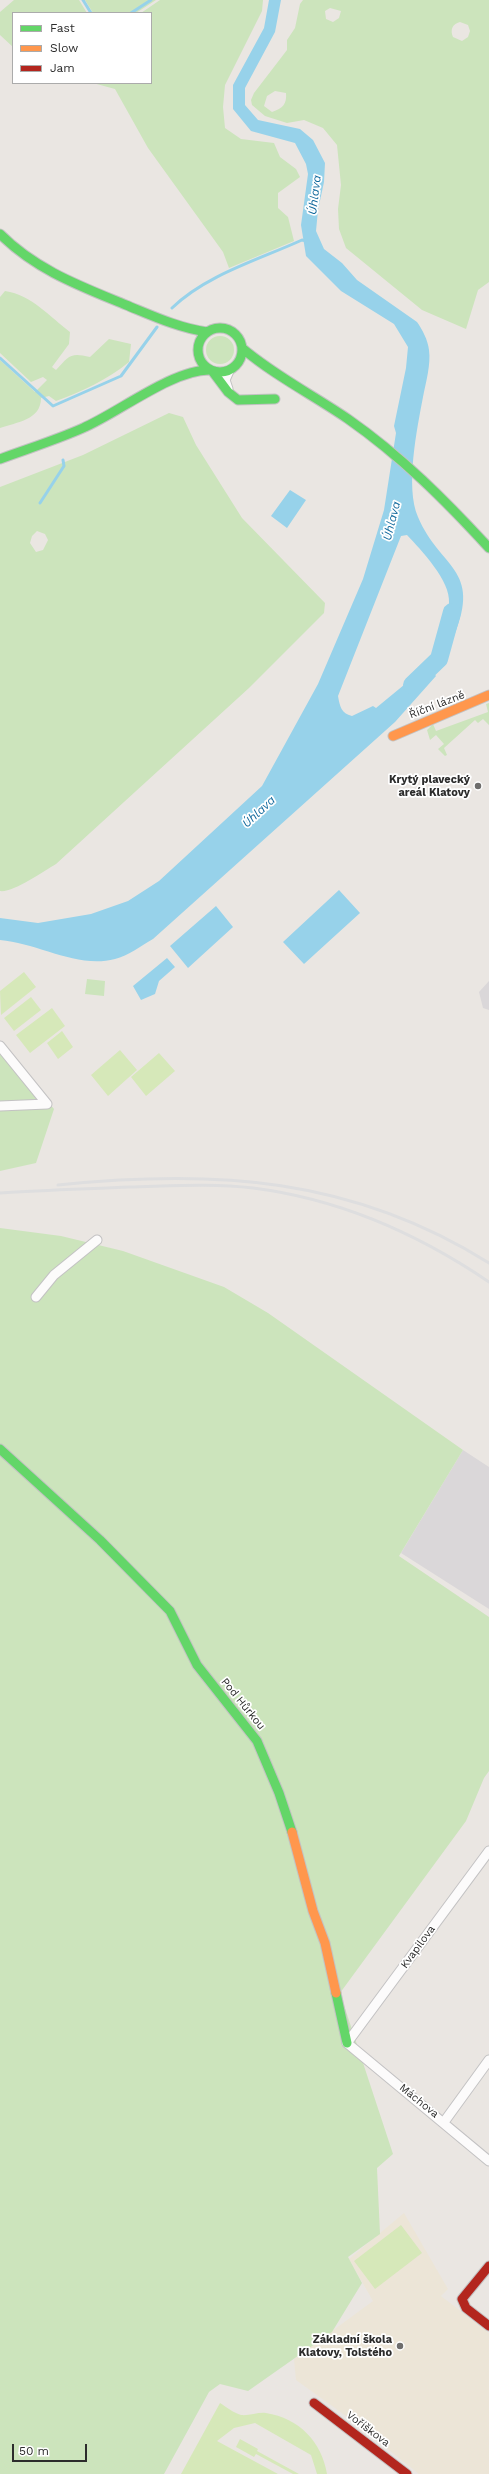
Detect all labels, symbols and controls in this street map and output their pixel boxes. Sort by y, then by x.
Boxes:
legend [12,12,152,84]
text: Fast [50,21,75,35]
text: Slow [50,41,78,55]
text: Jam [50,61,75,75]
water label: Úhlava [305,174,325,216]
water label: Úhlava [380,500,404,542]
street label: Říční lázně [407,688,467,722]
place label: Krytý plavecký areál Klatovy [389,773,470,799]
marker: Krytý plavecký areál Klatovy [473,781,483,791]
water label: Úhlava [239,793,279,831]
street label: Pod Hůrkou [218,1676,268,1732]
street label: Kvapilova [398,1923,438,1971]
street label: Máchova [397,2081,441,2121]
place label: Základní škola Klatovy, Tolstého [298,2333,392,2359]
marker: Základní škola Klatovy, Tolstého [395,2341,405,2351]
street label: Voříškova [344,2408,392,2450]
scale bar [14,2436,89,2462]
text: 50 m [19,2444,49,2458]

